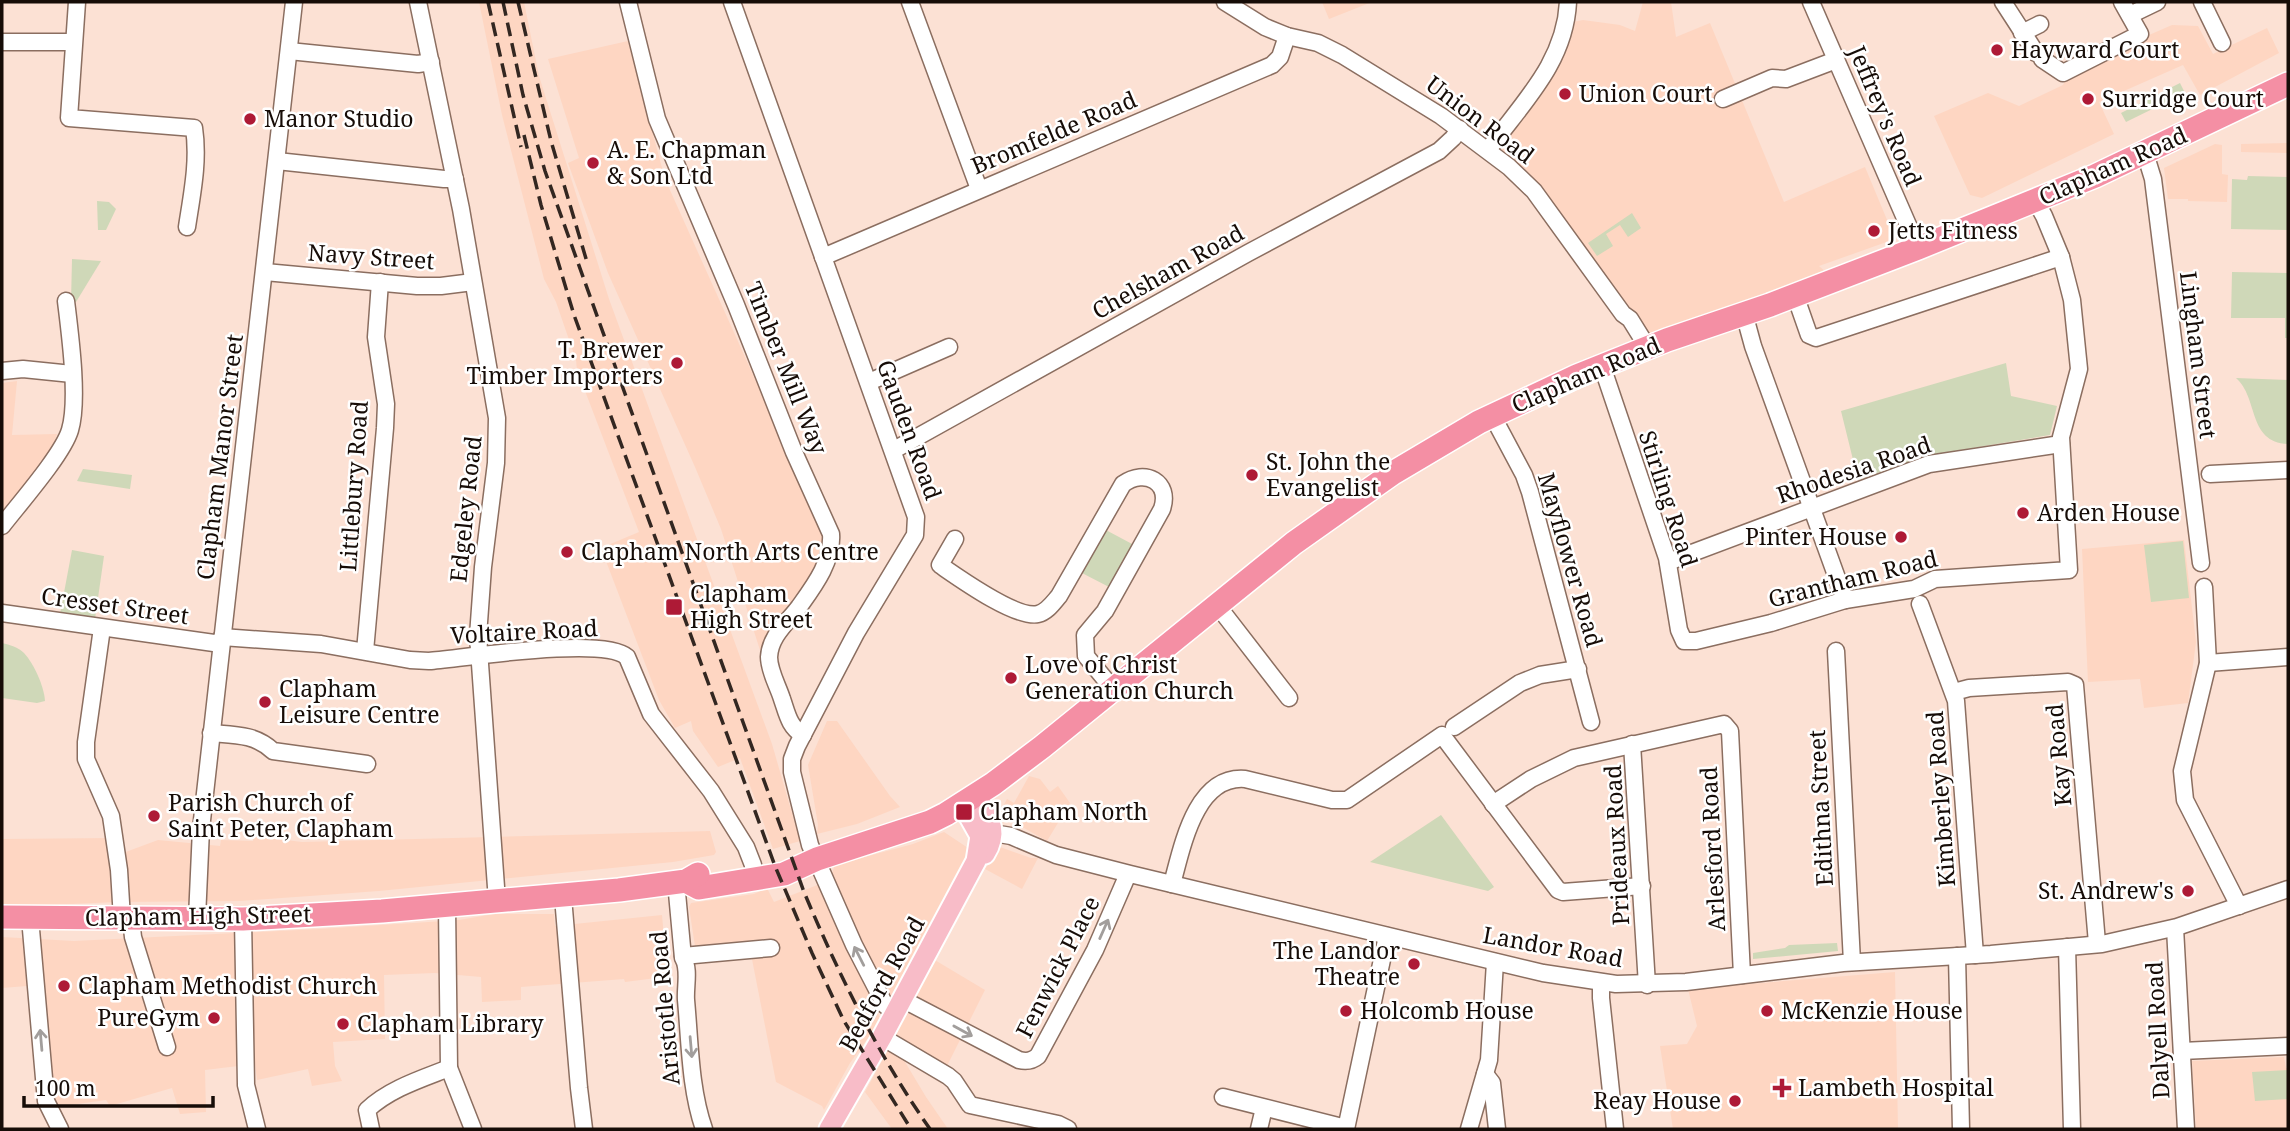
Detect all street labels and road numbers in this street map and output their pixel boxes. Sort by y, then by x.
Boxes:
street label: Jeffrey's Road [1842,39,1930,191]
street label: Union Road [1420,68,1541,171]
street label: Bromfelde Road [966,83,1141,181]
street label: Clapham Road [2033,118,2192,212]
street label: Chelsham Road [1086,216,1249,326]
street label: Navy Street [307,236,436,276]
street label: Lingham Street [2173,269,2225,440]
street label: Timber Mill Way [738,277,836,459]
street label: Clapham Road [1506,328,1665,420]
street label: Clapham Manor Street [188,332,250,582]
street label: Gauden Road [870,355,950,504]
street label: Littlebury Road [331,399,375,572]
street label: Stirling Road [1632,426,1706,571]
street label: Rhodesia Road [1772,428,1935,510]
street label: Edgeley Road [441,434,489,584]
street label: Mayflower Road [1531,469,1611,651]
street label: Grantham Road [1765,542,1941,615]
street label: Cresset Street [39,579,191,631]
street label: Voltaire Road [449,611,598,651]
street label: Kay Road [2038,702,2078,808]
street label: Kimberley Road [1918,710,1962,888]
street label: Edithna Street [1800,729,1840,887]
street label: Prideaux Road [1596,764,1636,926]
street label: Arlesford Road [1692,766,1732,932]
street label: Fenwick Place [1008,890,1107,1043]
street label: Clapham High Street [85,897,311,933]
street label: Bedford Road [831,910,931,1057]
street label: Landor Road [1481,918,1626,974]
street label: Aristotle Road [641,929,687,1087]
street label: Dalyell Road [2137,960,2177,1100]

